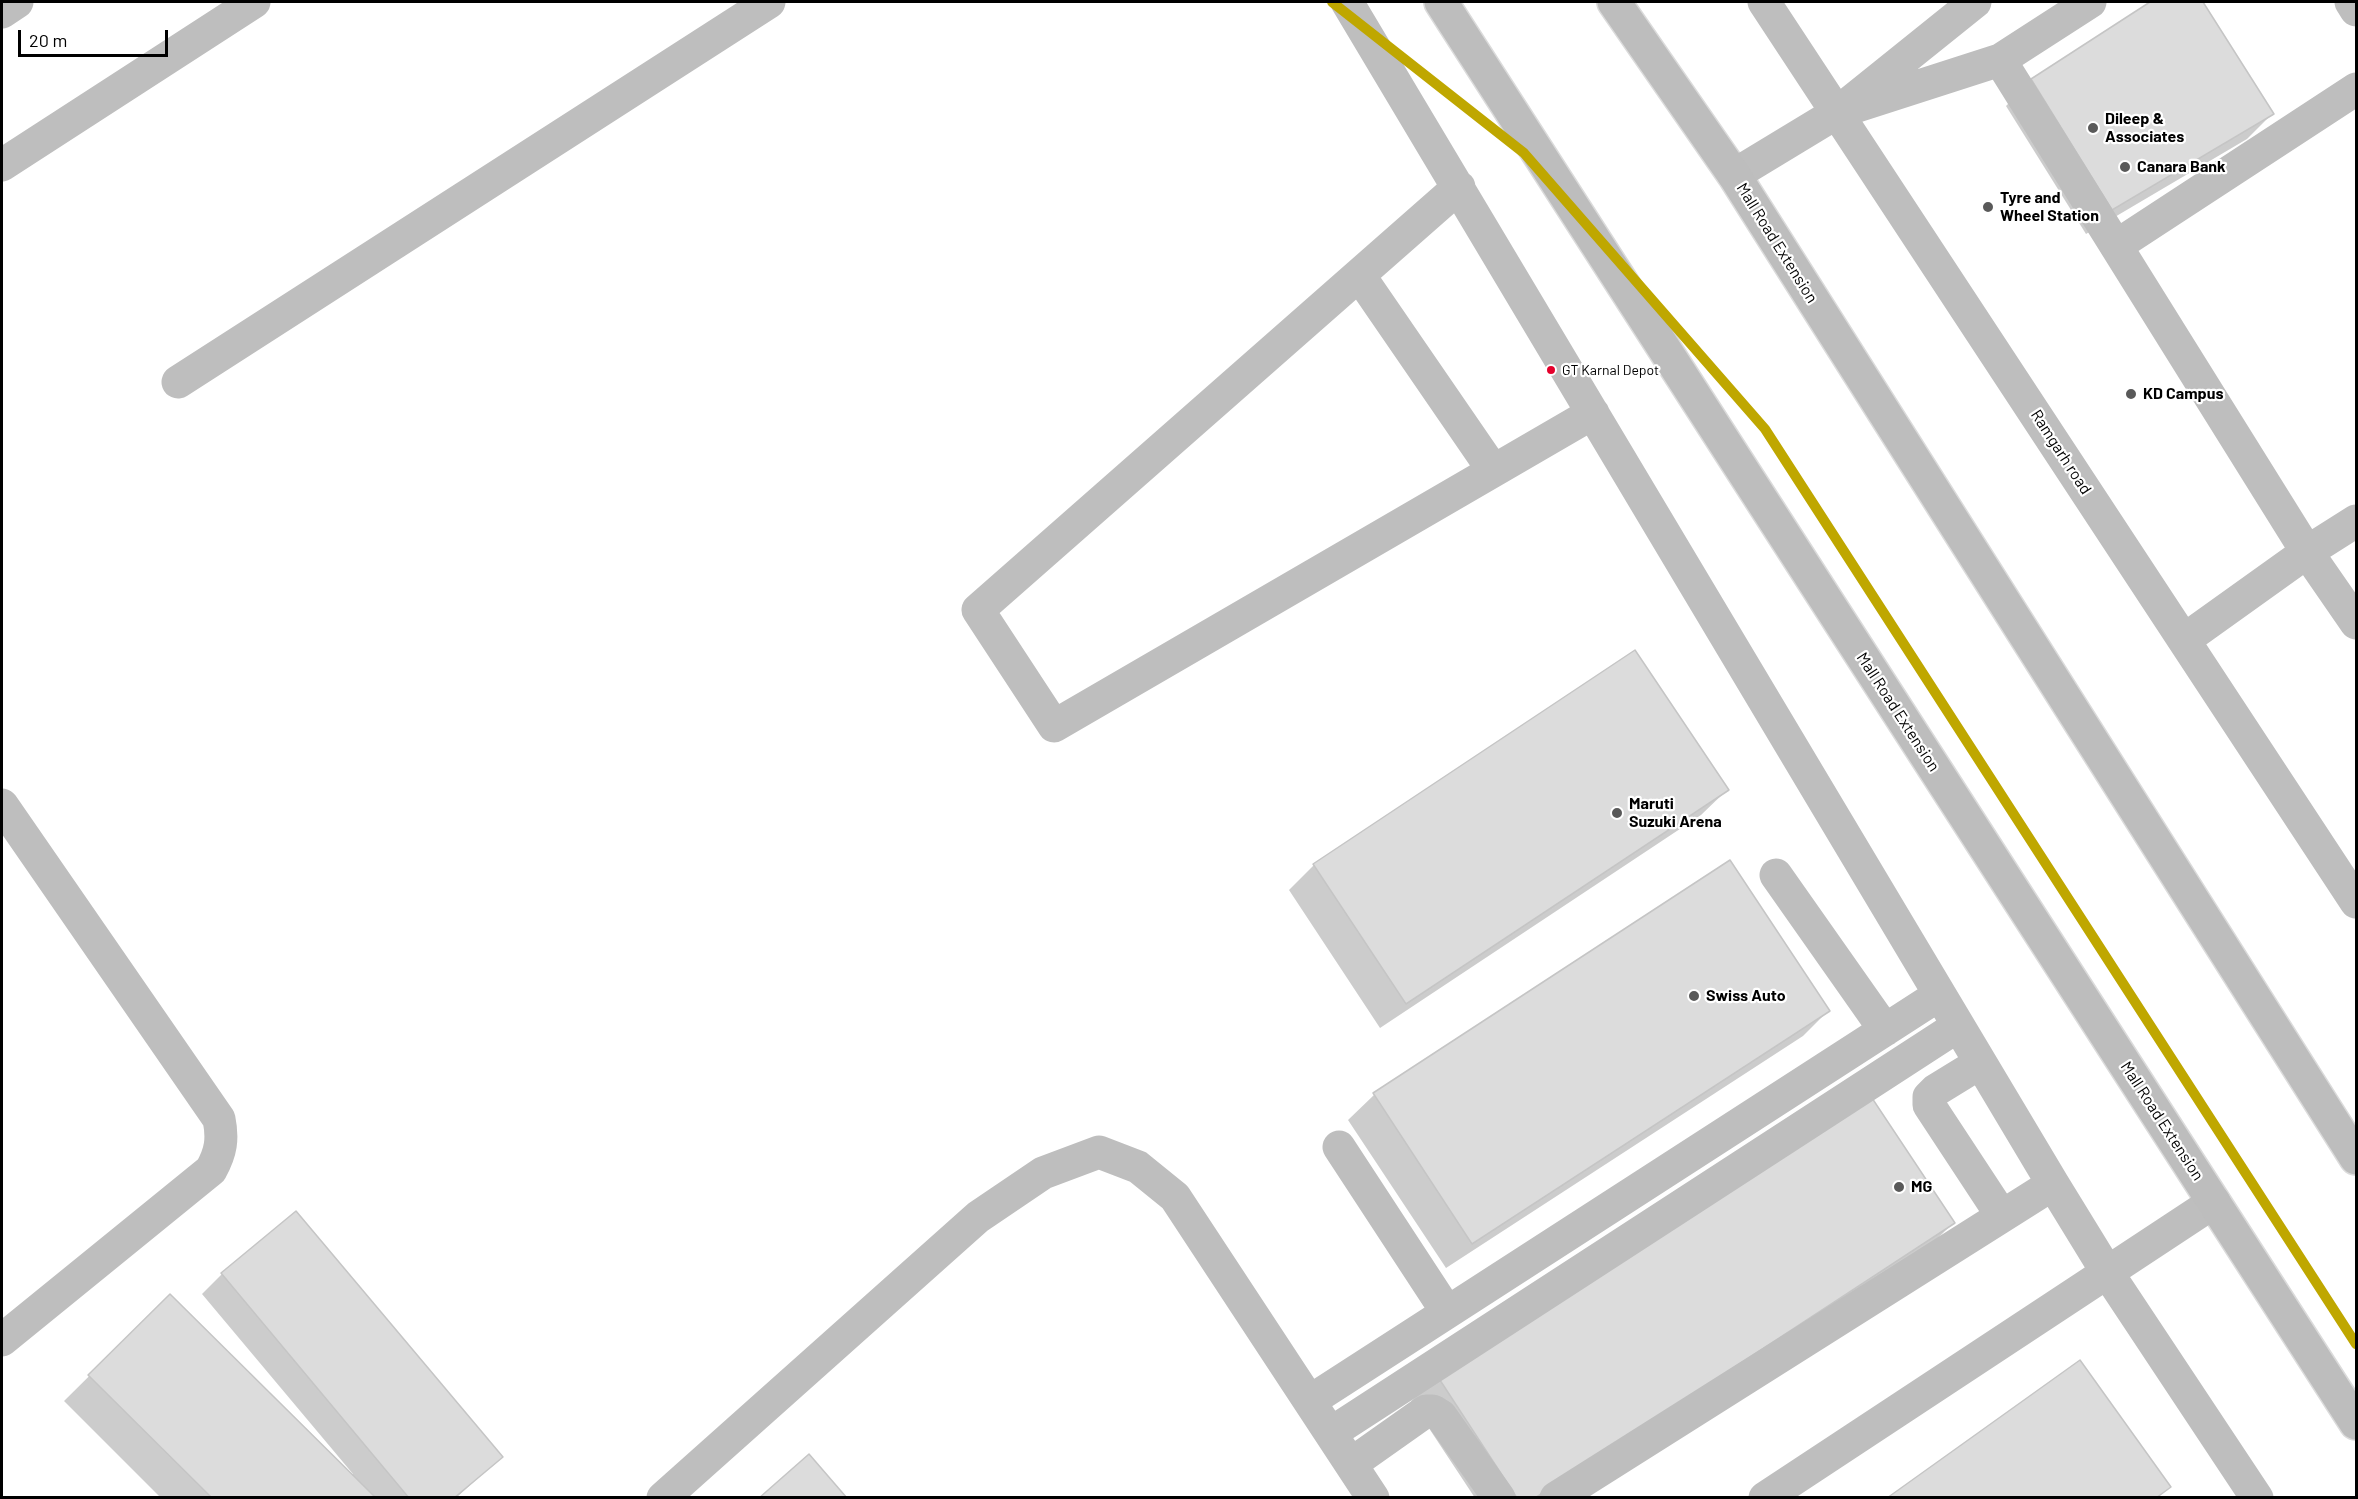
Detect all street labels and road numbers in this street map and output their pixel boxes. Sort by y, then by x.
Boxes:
street label: Mall Road Extension [1732,179,1822,307]
street label: Ramgarh road [2027,406,2095,498]
street label: Mall Road Extension [1852,649,1944,775]
street label: Mall Road Extension [2116,1058,2208,1184]

